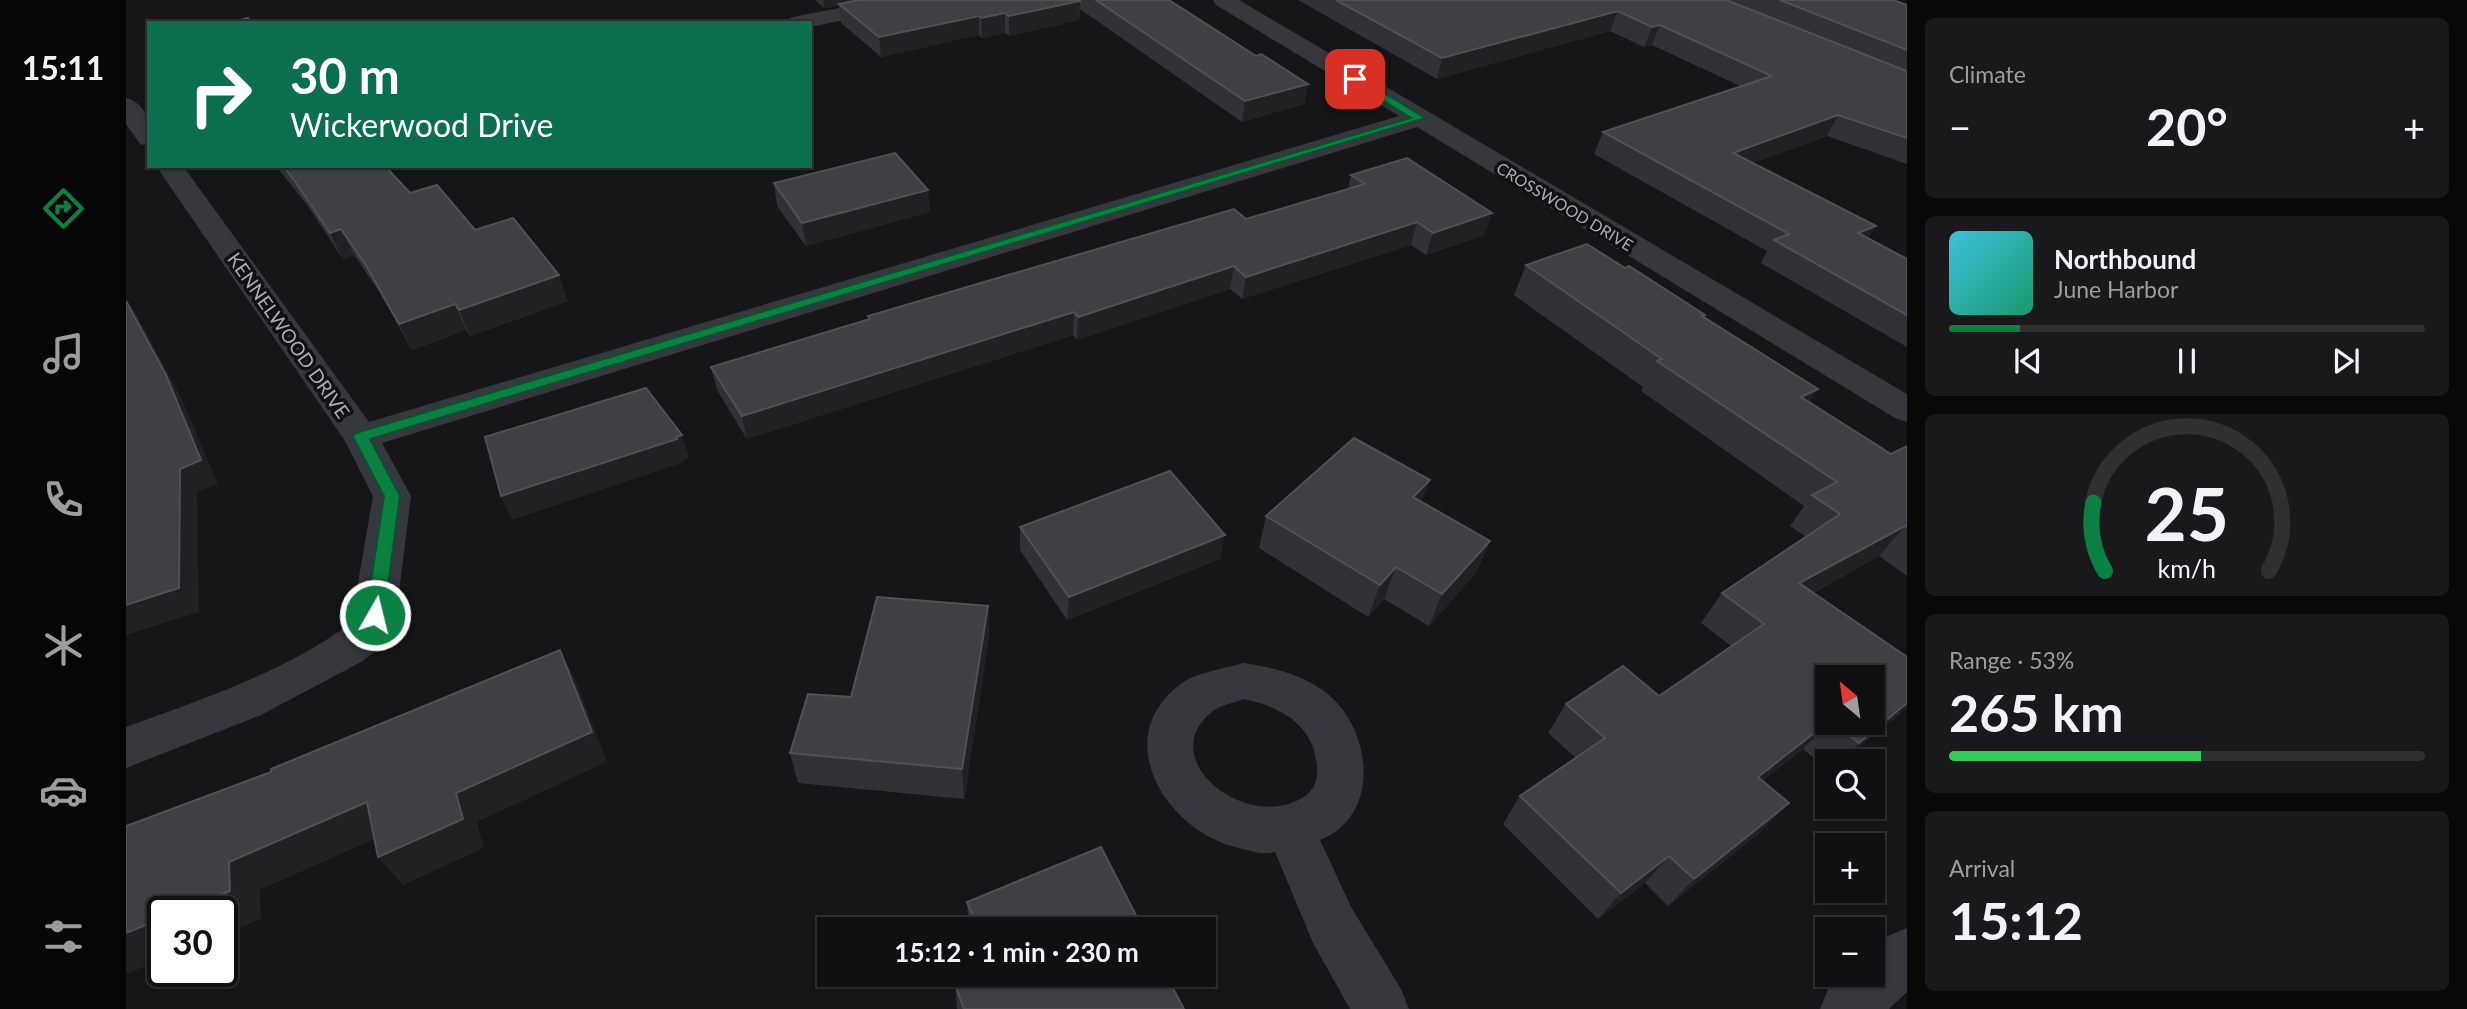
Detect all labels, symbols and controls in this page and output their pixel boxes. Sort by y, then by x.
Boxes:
text: 30 m [290,46,400,104]
text: 15:11 [22,48,104,87]
icon: right [175,49,266,140]
pin [1325,49,1385,109]
icon: arrive [1336,60,1374,98]
text: Climate [1949,60,2026,88]
text: 20° [2146,95,2228,157]
text: − [1949,104,1971,150]
text: + [2403,104,2425,150]
text: Wickerwood Drive [290,105,553,144]
street label: CROSSWOOD DRIVE [1493,158,1637,254]
icon: directions [39,184,88,233]
text: Northbound [2054,243,2196,275]
street label: KENNELWOOD DRIVE [223,248,355,422]
text: June Harbor [2054,275,2178,303]
icon: music [39,329,88,378]
icon: previous [2009,342,2047,380]
icon: pause [2168,342,2206,380]
icon: next [2327,342,2365,380]
text: 25 [2145,469,2229,557]
icon: phone [39,475,88,524]
text: km/h [2158,552,2216,582]
position arrow [338,578,412,652]
icon: climate [39,621,88,670]
text: Range · 53% [1949,646,2074,674]
north arrow [1815,665,1885,735]
map controls [1815,665,1885,987]
text: 265 km [1949,681,2123,743]
button: search [1815,749,1885,819]
icon: car [39,766,88,815]
button: + [1815,833,1885,903]
text: Arrival [1949,854,2015,882]
text: 15:12 [1949,889,2083,951]
speed limit sign: 30 [147,896,238,987]
icon: filters [39,912,88,961]
button: − [1815,917,1885,987]
text: 15:12 · 1 min · 230 m [894,936,1139,968]

